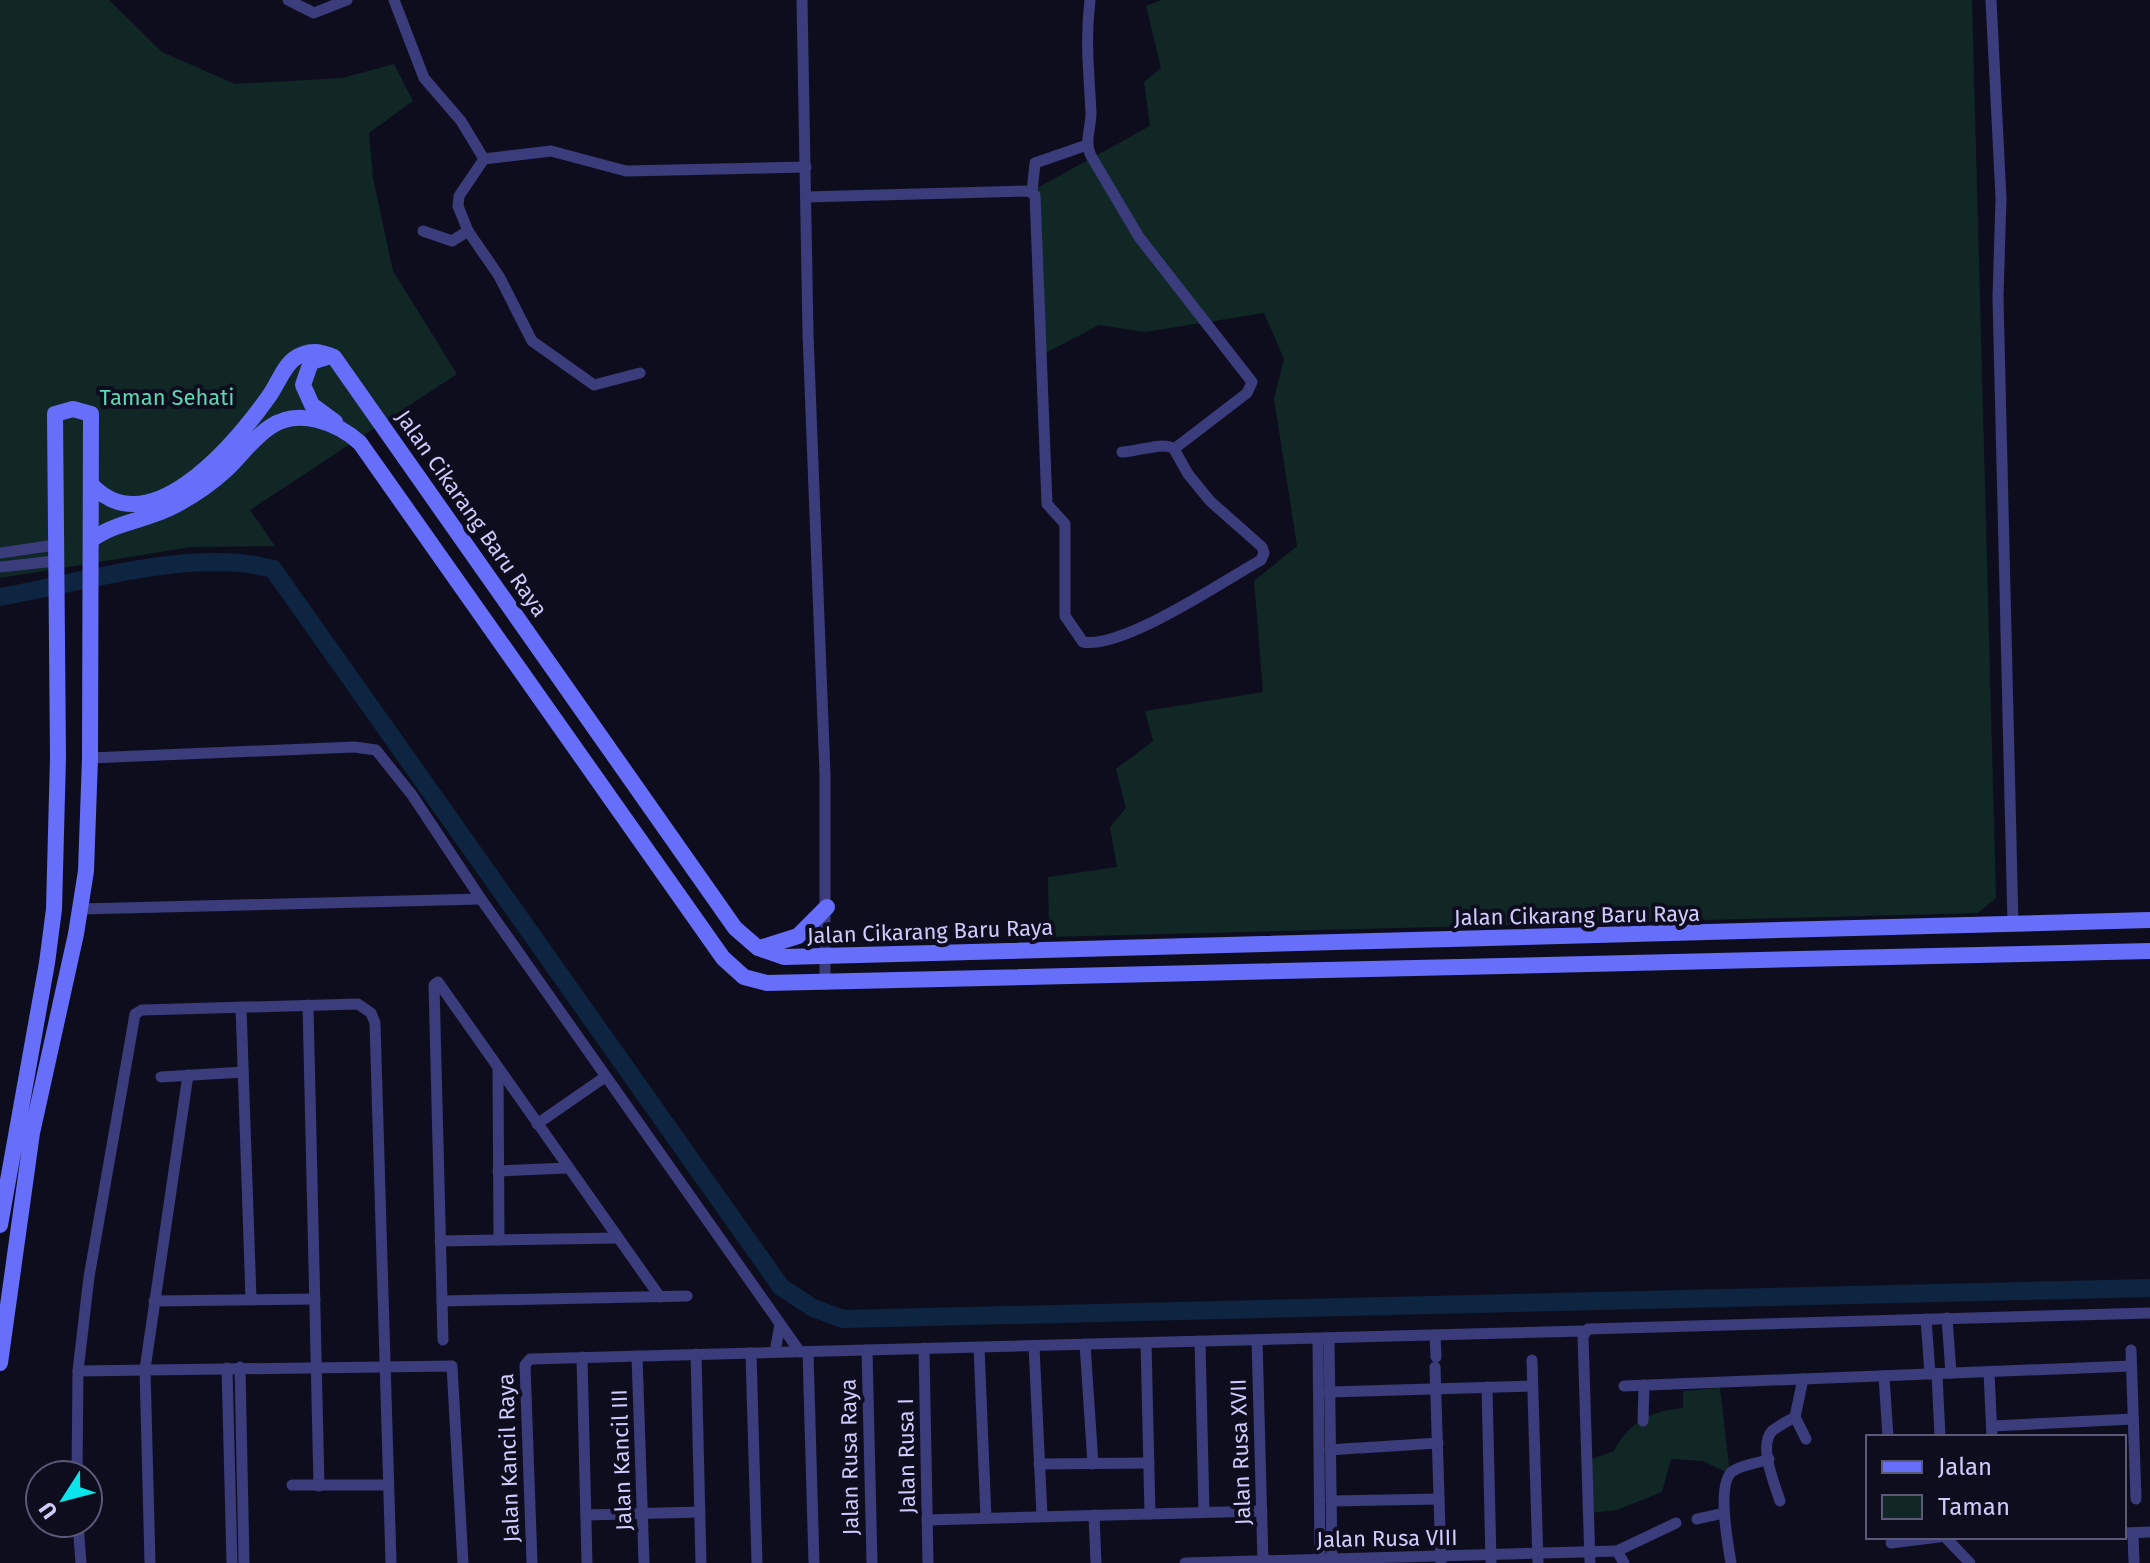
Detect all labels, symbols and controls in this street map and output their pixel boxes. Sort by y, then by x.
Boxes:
park label: Taman Sehati [100,384,234,411]
street label: Jalan Cikarang Baru Raya [390,405,553,622]
street label: Jalan Cikarang Baru Raya [1454,900,1700,931]
street label: Jalan Cikarang Baru Raya [806,914,1054,949]
street label: Jalan Kancil Raya [492,1373,525,1543]
street label: Jalan Rusa Raya [835,1378,864,1536]
street label: Jalan Rusa XVII [1224,1378,1257,1526]
street label: Jalan Kancil III [606,1389,637,1531]
street label: Jalan Rusa I [892,1398,921,1514]
legend [1866,1435,2126,1539]
text: Jalan [1938,1453,1992,1481]
north arrow [24,1459,104,1539]
text: Taman [1938,1493,2010,1521]
text: U [33,1497,63,1524]
street label: Jalan Rusa VIII [1316,1524,1458,1553]

